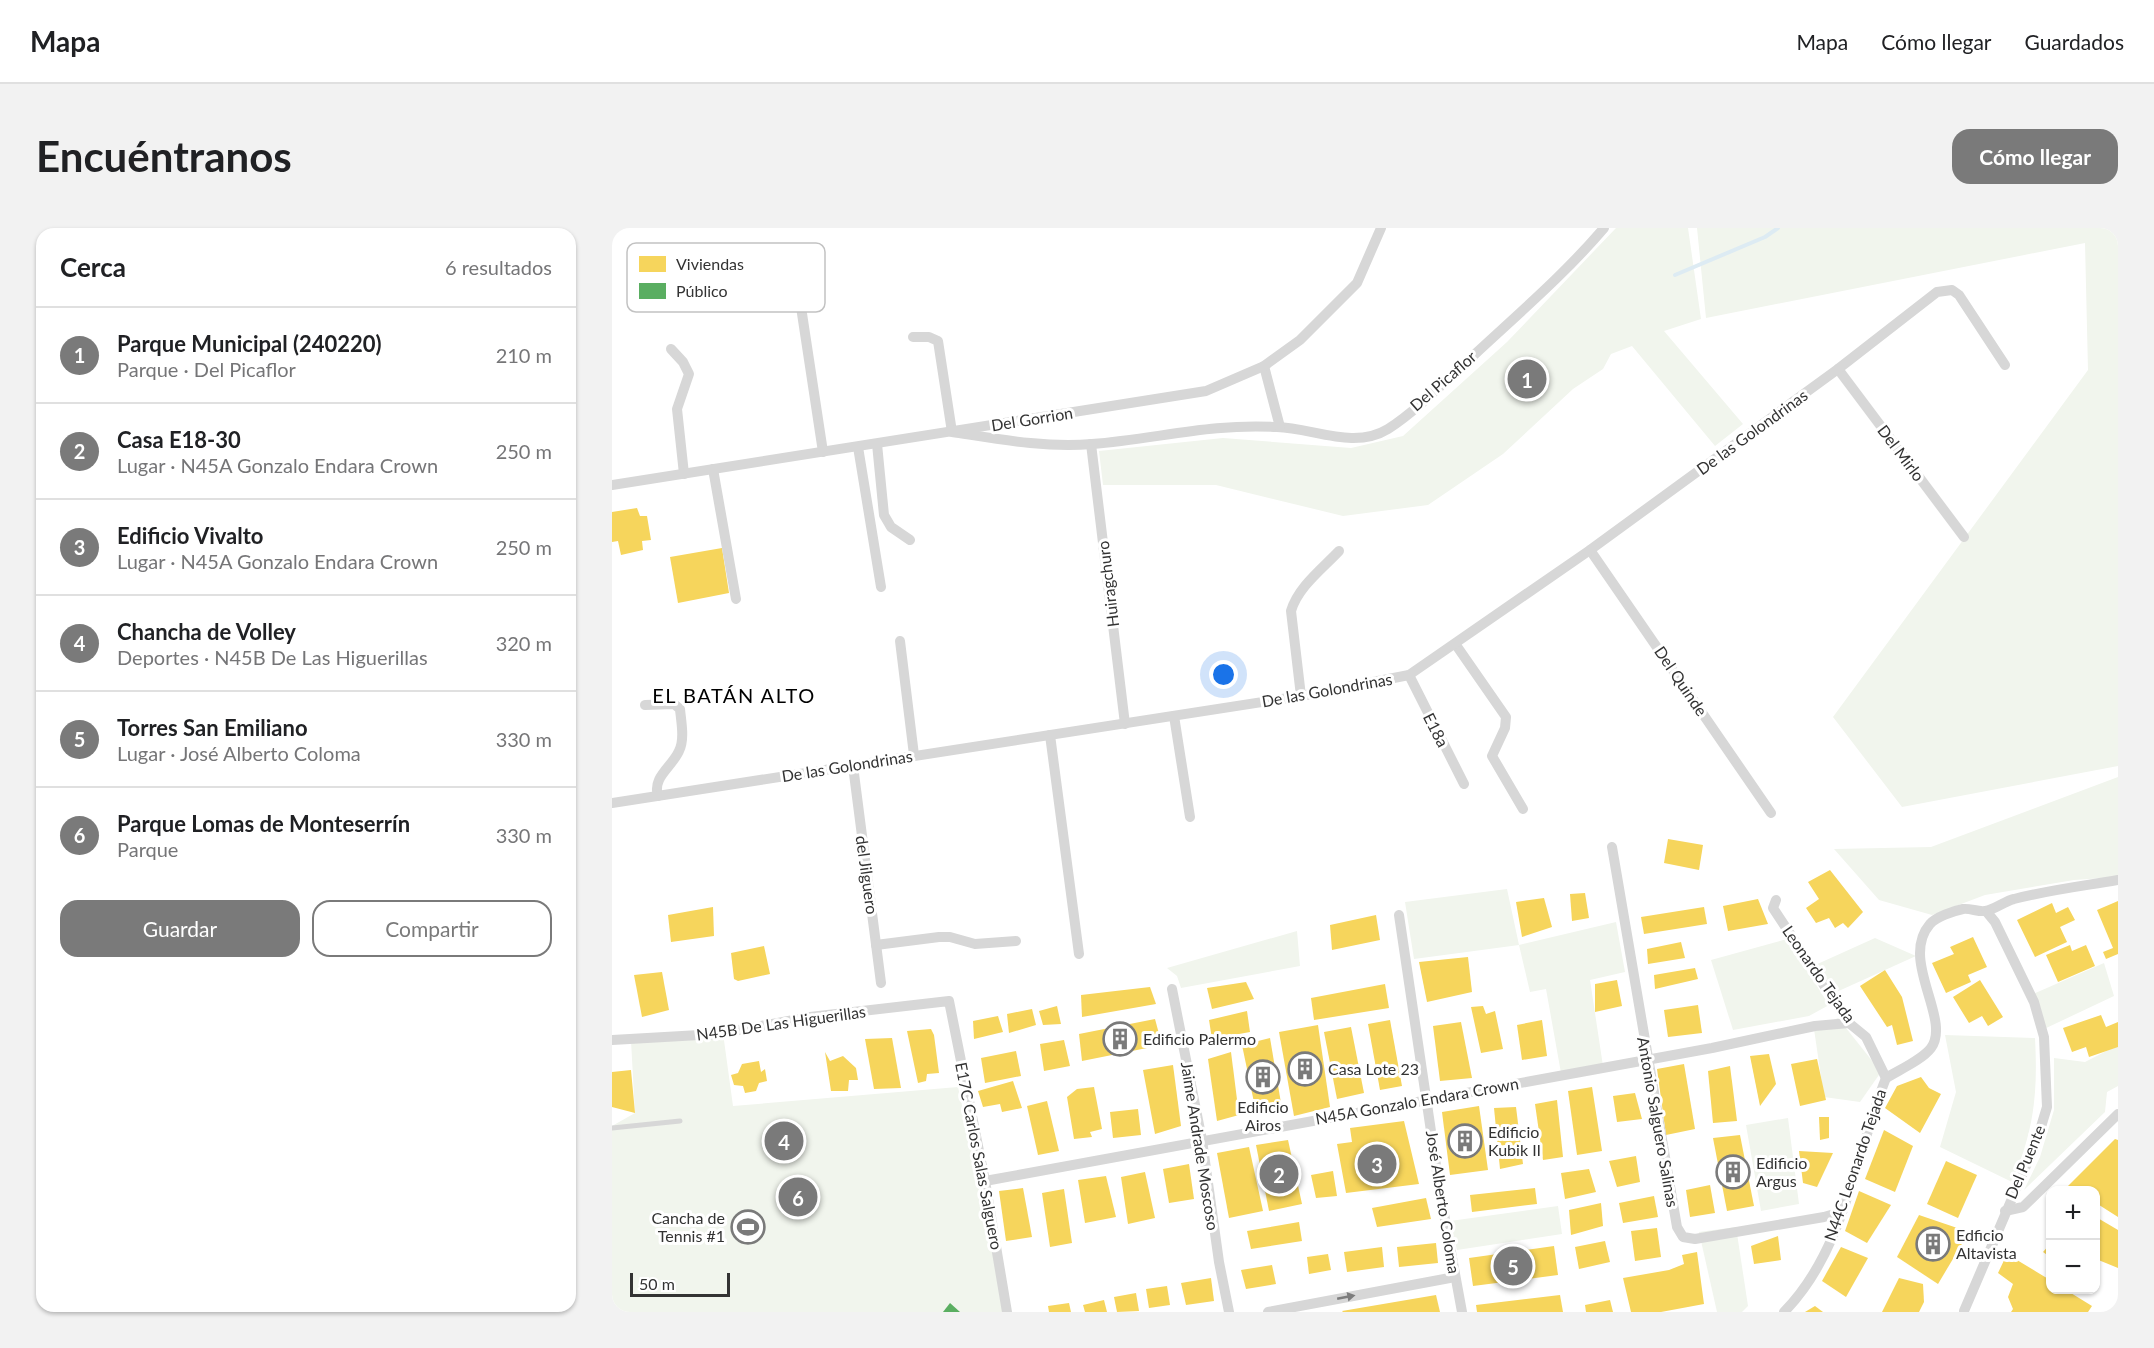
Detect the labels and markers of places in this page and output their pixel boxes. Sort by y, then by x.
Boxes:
pin: 1 [1508,356,1546,402]
building icon: Edificio Palermo [1102,1021,1138,1057]
place label: Edificio Palermo [1143,1029,1256,1048]
building icon: Casa Lote 23 [1287,1051,1323,1087]
building icon: Edificio Airos [1245,1059,1281,1095]
place label: Casa Lote 23 [1328,1059,1419,1078]
place label: Edificio Airos [1237,1097,1289,1134]
pin: 4 [764,1118,804,1164]
place label: Edificio Kubik II [1488,1122,1541,1159]
building icon: Edificio Kubik II [1447,1123,1483,1159]
pin: 3 [1358,1142,1396,1186]
pin: 2 [1260,1152,1298,1196]
place label: Edificio Argus [1756,1153,1807,1190]
building icon: Edificio Argus [1715,1154,1751,1190]
pin: 6 [778,1174,818,1220]
place label: Cancha de Tennis #1 [651,1208,725,1245]
sports icon: Cancha de Tennis #1 [730,1209,766,1245]
place label: Edficio Altavista [1956,1225,2017,1262]
building icon: Edficio Altavista [1915,1226,1951,1262]
pin: 5 [1494,1244,1532,1288]

